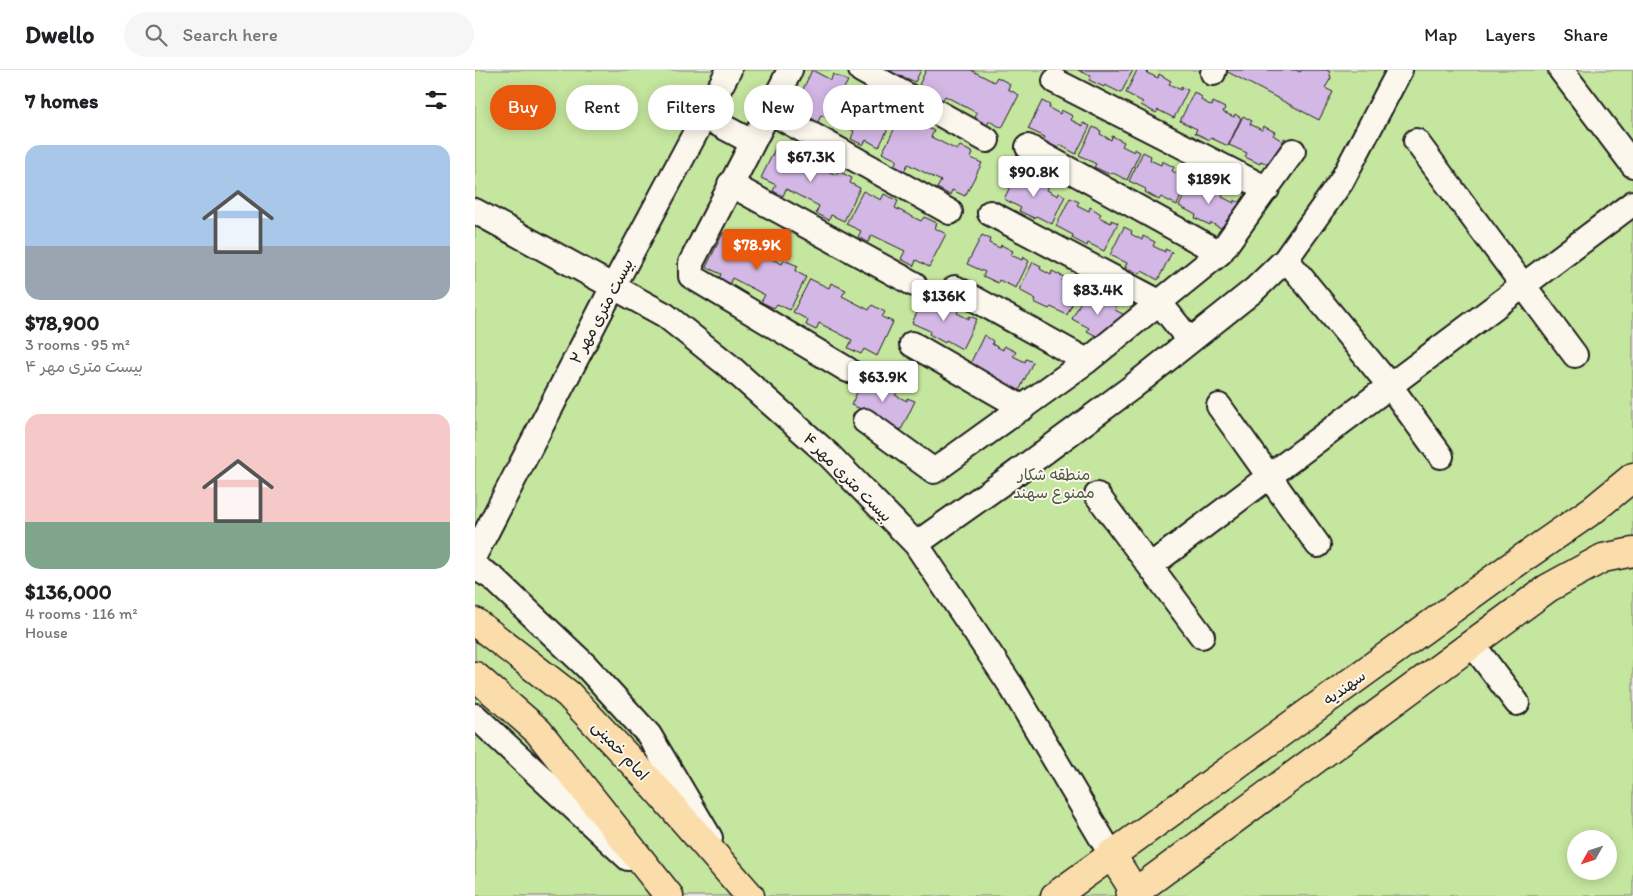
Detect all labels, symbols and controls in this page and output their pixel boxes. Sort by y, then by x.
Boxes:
search box [124,12,474,57]
text: Dwello [25,20,94,49]
icon: search [142,21,170,49]
text: Search here [182,23,278,46]
text: Map [1424,24,1457,46]
text: Layers [1485,24,1535,46]
text: Share [1563,24,1608,46]
chip: Buy [490,85,556,130]
chip: Rent [566,85,638,130]
chip: Filters [648,85,734,130]
chip: New [744,85,813,130]
chip: Apartment [823,85,943,130]
icon: filters [422,86,450,114]
text: 7 homes [25,88,99,113]
pin: $67.3K [770,140,852,183]
text: $67.3K [787,147,835,166]
pin: $90.8K [993,156,1075,198]
text: $90.8K [1009,162,1059,181]
pin: $189K [1174,162,1244,205]
text: $189K [1188,169,1230,188]
icon: home [193,177,283,267]
pin: $78.9K [716,228,798,271]
text: $78.9K [733,235,781,254]
street label: بیست متری مهر ۲ [566,255,637,367]
pin: $83.4K [1057,274,1139,316]
pin: $136K [909,280,979,322]
text: $83.4K [1073,280,1123,299]
text: $136K [923,286,965,305]
text: $78,900 [25,310,99,335]
text: 3 rooms · 95 m² [25,335,130,354]
text: بیست متری مهر ۴ [25,357,143,376]
pin: $63.9K [842,360,924,403]
text: $63.9K [859,367,907,386]
street label: بیست متری مهر ۴ [799,429,896,526]
icon: home [193,446,283,536]
park label: منطقه شکار ممنوع سهند [1013,465,1095,504]
text: $136,000 [25,579,112,604]
text: 4 rooms · 116 m² [25,604,137,623]
text: House [25,623,68,642]
street label: سهندیه [1319,666,1369,709]
street label: امام خمینی [586,717,653,786]
north arrow [1567,830,1617,880]
map controls [1567,830,1617,880]

